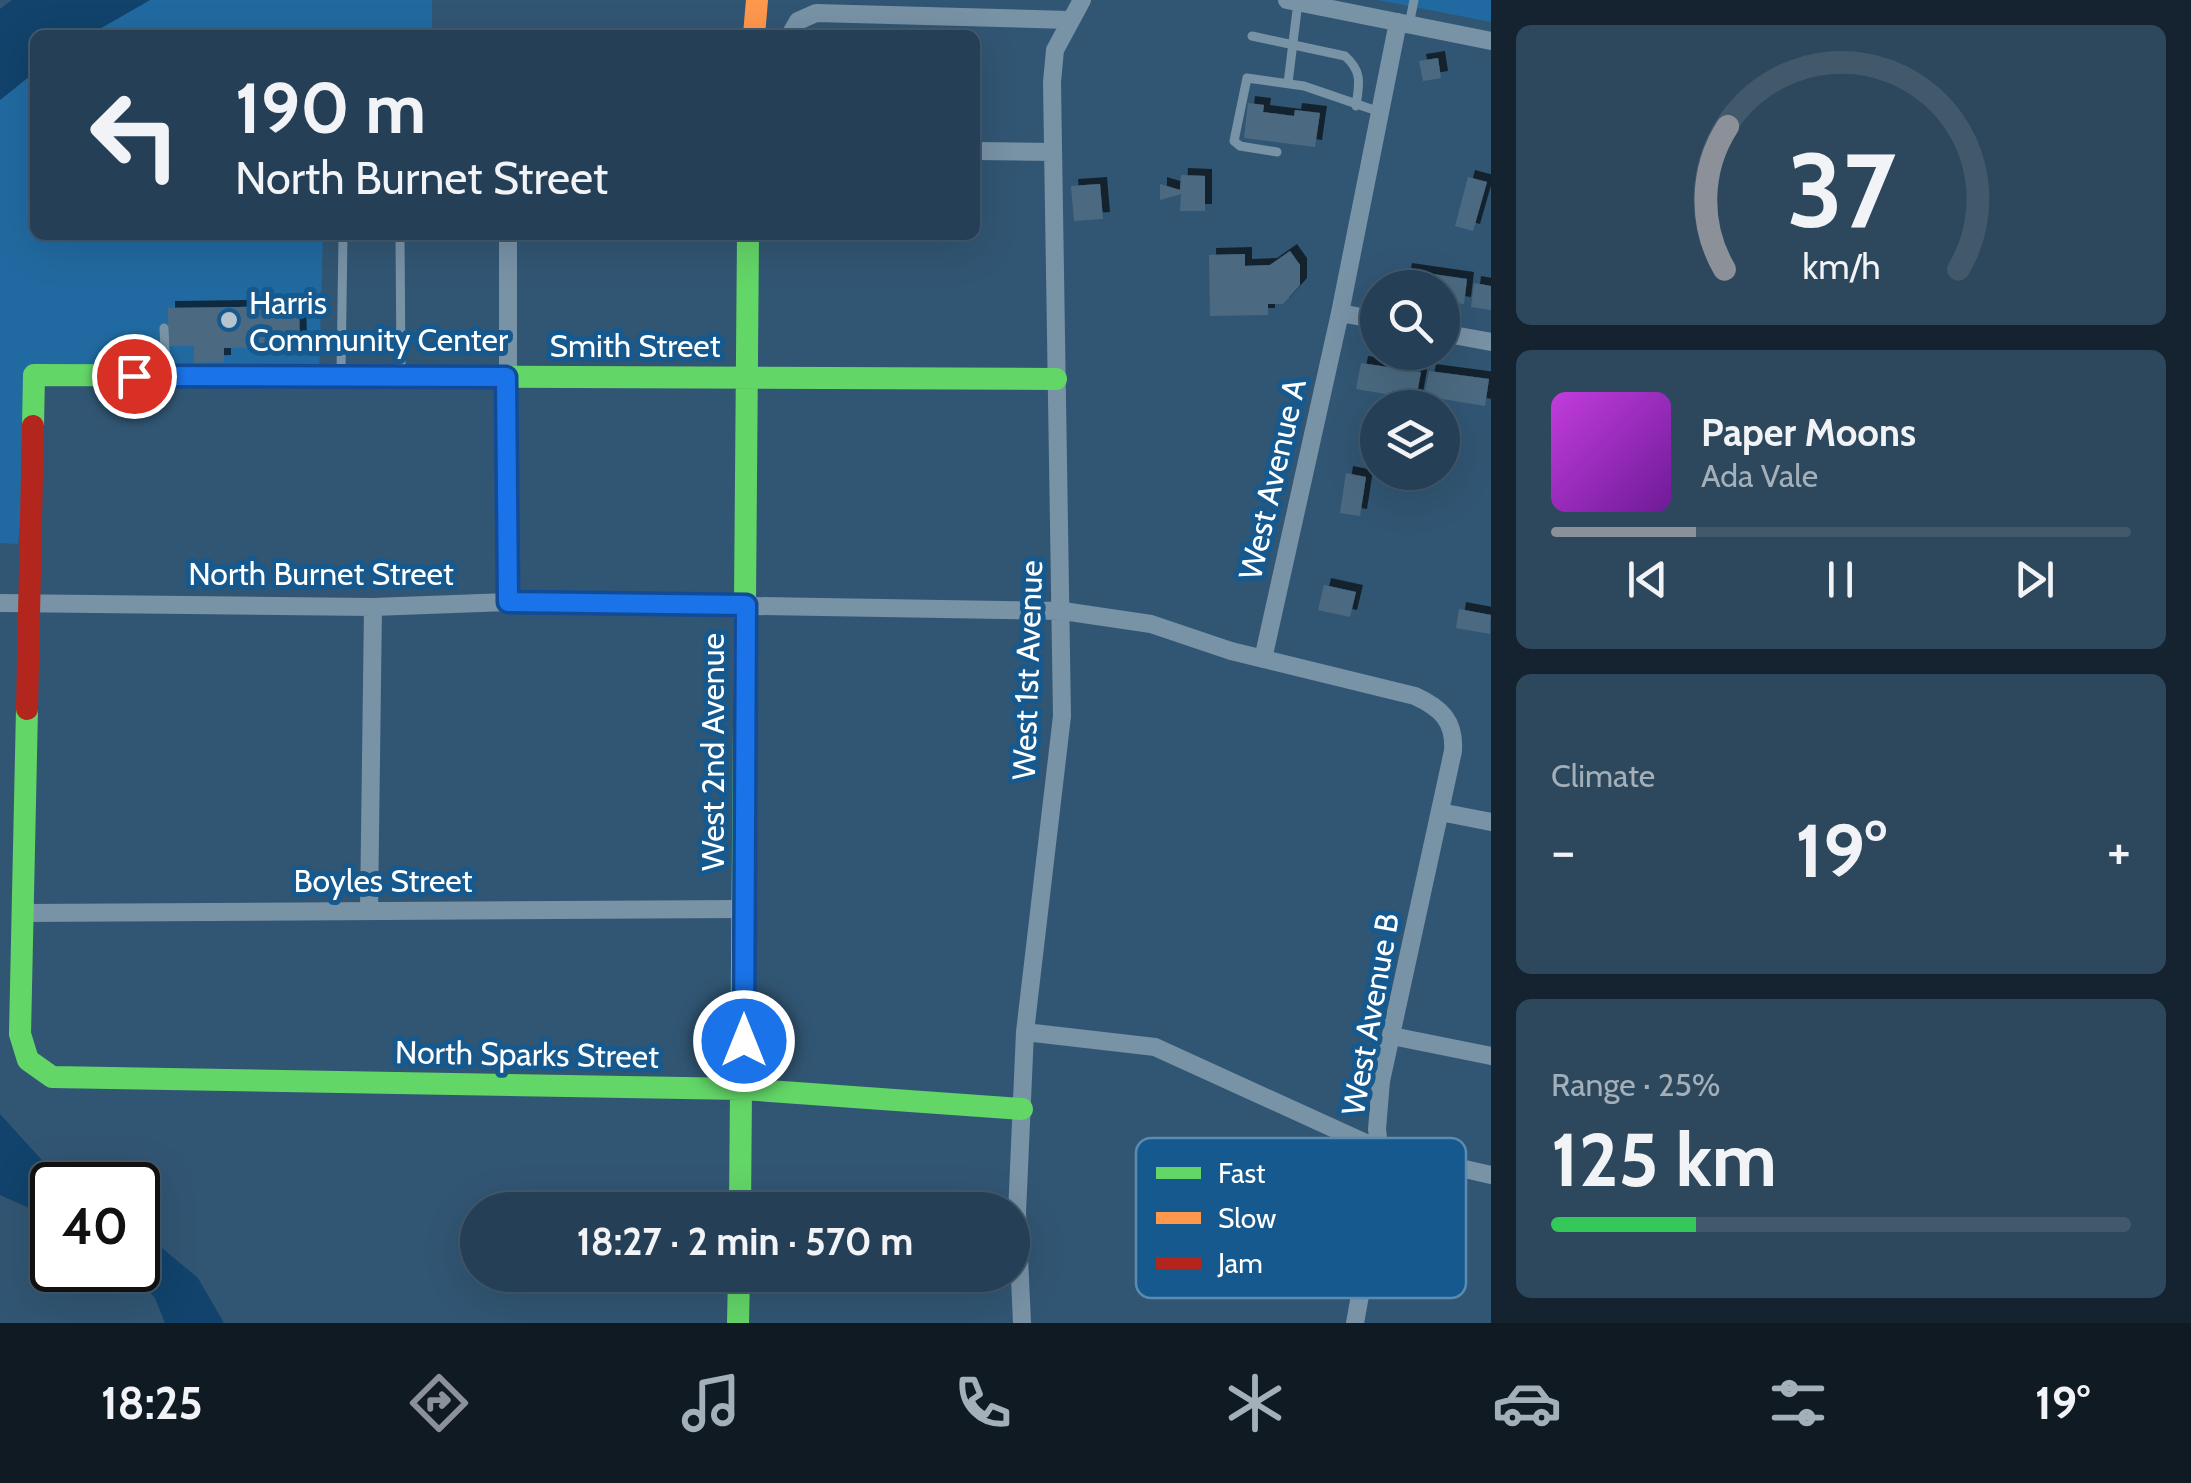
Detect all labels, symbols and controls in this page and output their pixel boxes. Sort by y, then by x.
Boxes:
text: 190 m [235,65,426,151]
icon: left [70,70,200,200]
text: 37 [1786,127,1896,253]
text: North Burnet Street [235,151,608,205]
text: km/h [1802,245,1880,288]
map controls [1360,270,1460,490]
button: search [1360,270,1460,370]
place label: Harris Community Center [249,283,509,359]
marker: Harris Community Center [218,309,240,331]
street label: Smith Street [550,326,721,365]
pin [92,334,177,419]
icon: arrive [107,349,162,404]
street label: West Avenue A [1230,374,1314,583]
button: layers [1360,390,1460,490]
text: Paper Moons [1701,409,1916,456]
text: Ada Vale [1701,456,1818,495]
icon: previous [1620,552,1675,607]
icon: pause [1813,552,1868,607]
icon: next [2007,552,2062,607]
street label: North Burnet Street [188,554,454,593]
street label: West 1st Avenue [1004,559,1050,781]
street label: West 2nd Avenue [693,633,732,871]
text: Climate [1551,756,1655,795]
text: 19° [1795,805,1887,896]
text: − [1551,817,1575,884]
text: + [2107,817,2131,884]
street label: Boyles Street [294,861,473,900]
street label: West Avenue B [1333,910,1407,1118]
position arrow [692,989,796,1093]
street label: North Sparks Street [395,1032,660,1076]
text: Range · 25% [1551,1065,1721,1104]
text: 125 km [1551,1114,1777,1205]
legend [1136,1138,1466,1298]
text: Fast [1218,1156,1266,1190]
speed limit sign: 40 [30,1162,160,1292]
text: Slow [1218,1201,1276,1235]
text: 18:27 · 2 min · 570 m [577,1218,913,1265]
text: Jam [1217,1246,1263,1280]
icon: directions [404,1368,474,1438]
icon: music [676,1368,746,1438]
icon: phone [948,1368,1018,1438]
icon: climate [1220,1368,1290,1438]
icon: car [1492,1368,1562,1438]
icon: filters [1763,1368,1833,1438]
text: 18:25 [101,1376,203,1430]
text: 19° [2035,1376,2090,1430]

